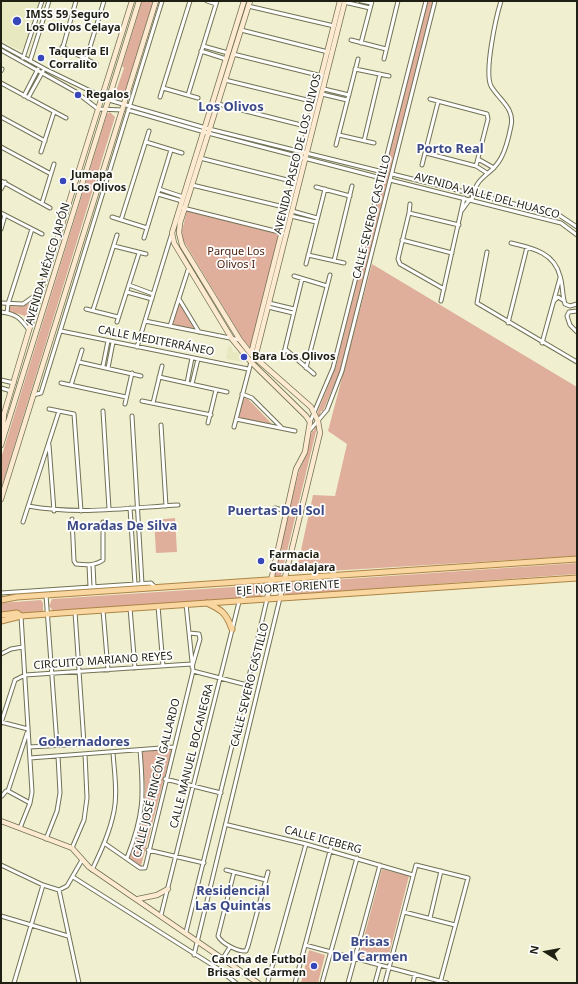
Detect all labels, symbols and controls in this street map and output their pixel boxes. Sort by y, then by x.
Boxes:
place label: IMSS 59 Seguro Los Olivos Celaya [26,8,121,34]
marker: IMSS 59 Seguro Los Olivos Celaya [11,15,23,27]
place label: Taquería El Corralito [49,45,109,71]
marker: Taquería El Corralito [36,53,46,63]
street label: AVENIDA PASEO DE LOS OLIVOS [272,72,324,236]
place label: Regalos [86,88,129,102]
marker: Regalos [73,90,83,100]
district label: Los Olivos [198,99,264,115]
district label: Porto Real [416,141,484,157]
street label: CALLE SEVERO CASTILLO [350,154,394,280]
place label: Jumapa Los Olivos [71,168,126,194]
street label: AVENIDA VALLE DEL HUASCO [413,170,561,222]
marker: Jumapa Los Olivos [58,176,68,186]
street label: AVENIDA MÉXICO JAPÓN [23,201,73,327]
park label: Parque Los Olivos I [207,245,265,271]
street label: CALLE MEDITERRÁNEO [97,323,215,359]
place label: Bara Los Olivos [252,350,335,364]
marker: Bara Los Olivos [239,352,249,362]
district label: Puertas Del Sol [227,503,325,519]
district label: Moradas De Silva [67,518,177,534]
place label: Farmacia Guadalajara [269,548,335,574]
marker: Farmacia Guadalajara [256,556,266,566]
street label: EJE NORTE ORIENTE [236,578,340,598]
street label: CALLE SEVERO CASTILLO [228,622,272,748]
street label: CIRCUITO MARIANO REYES [33,650,173,672]
street label: CALLE MANUEL BOCANEGRA [168,682,216,830]
street label: CALLE JOSÉ RINCÓN GALLARDO [131,697,183,859]
district label: Gobernadores [38,734,130,750]
street label: CALLE ICEBERG [283,823,363,857]
district label: Residencial Las Quintas [195,883,271,914]
north arrow [526,932,566,972]
district label: Brisas Del Carmen [332,934,408,965]
text: N [526,944,542,955]
place label: Cancha de Futbol Brisas del Carmen [207,953,306,979]
marker: Cancha de Futbol Brisas del Carmen [309,961,319,971]

